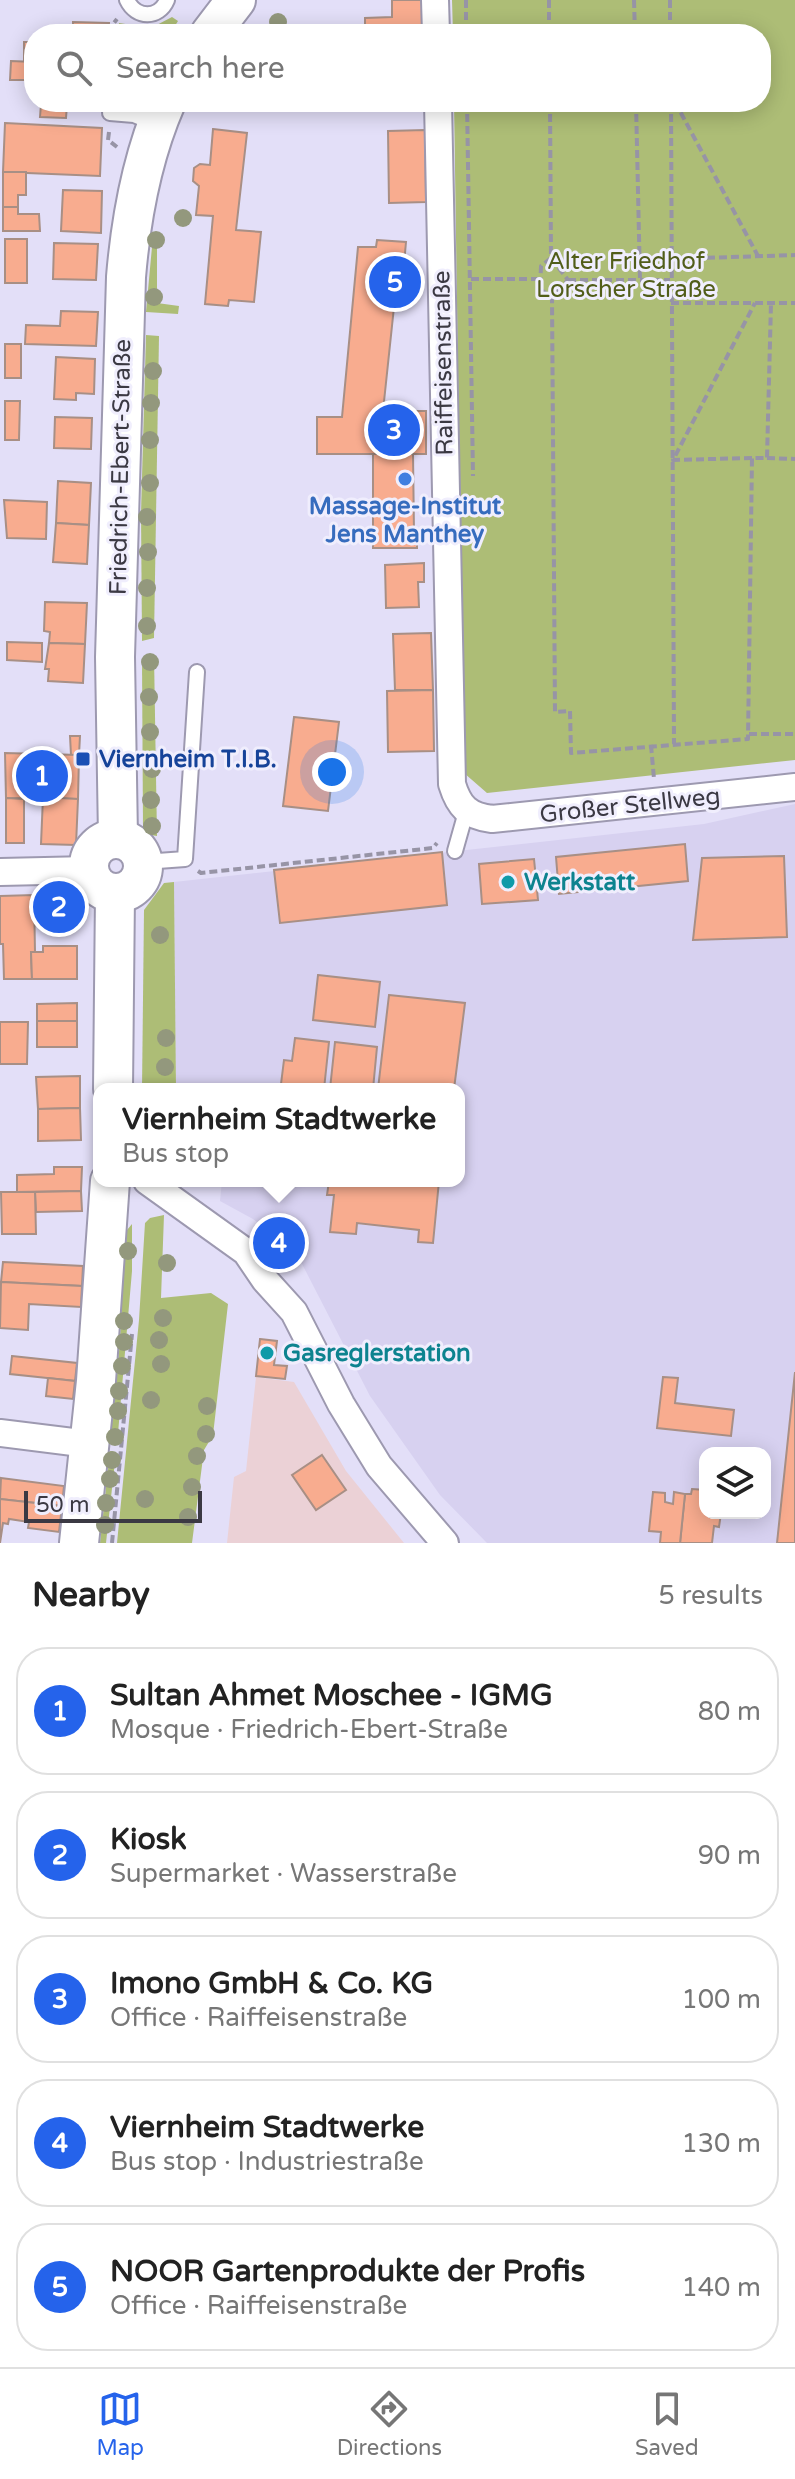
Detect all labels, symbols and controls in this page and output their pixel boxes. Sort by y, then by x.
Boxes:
search box [24,24,771,112]
icon: search [52,46,96,90]
text: Search here [116,50,285,87]
park label: Alter Friedhof Lorscher Straße [536,247,716,304]
pin: 5 [369,252,421,312]
street label: Raiffeisenstraße [427,270,460,456]
street label: Friedrich-Ebert-Straße [104,339,137,595]
pin: 3 [368,400,420,460]
marker: Massage-Institut Jens Manthey [396,470,414,488]
place label: Massage-Institut Jens Manthey [309,492,502,549]
place label: Viernheim T.I.B. [99,745,277,774]
pin: 1 [16,746,68,806]
marker: Viernheim T.I.B. [74,750,92,768]
your location [312,752,352,792]
street label: Großer Stellweg [538,782,722,829]
place label: Werkstatt [524,868,636,897]
marker: Werkstatt [499,873,517,891]
pin: 2 [33,877,85,937]
popup [93,1083,465,1187]
text: Viernheim Stadtwerke [122,1101,436,1138]
text: Bus stop [122,1138,229,1169]
pin: 4 [253,1213,305,1273]
place label: Gasreglerstation [283,1339,471,1368]
marker: Gasreglerstation [258,1344,276,1362]
map controls [699,1447,771,1519]
button: layers [699,1447,771,1519]
scale bar [24,1487,202,1523]
text: 50 m [36,1492,90,1518]
text: Nearby [32,1575,150,1616]
text: 5 results [658,1580,763,1611]
text: Sultan Ahmet Moschee - IGMG [110,1677,553,1714]
text: 1 [52,1696,68,1727]
text: 80 m [698,1696,761,1727]
text: Mosque · Friedrich-Ebert-Straße [110,1714,508,1745]
text: Kiosk [110,1821,187,1858]
text: 2 [52,1840,68,1871]
text: 90 m [698,1840,761,1871]
text: Supermarket · Wasserstraße [110,1858,457,1889]
text: Imono GmbH & Co. KG [110,1965,433,2002]
text: 3 [52,1984,68,2015]
text: 100 m [681,1984,761,2015]
text: Office · Raiffeisenstraße [110,2002,407,2033]
text: Viernheim Stadtwerke [110,2109,424,2146]
text: 4 [52,2128,68,2159]
text: 130 m [681,2128,761,2159]
text: Bus stop · Industriestraße [110,2146,424,2177]
text: NOOR Gartenprodukte der Profis [110,2253,585,2290]
text: 5 [52,2272,68,2303]
text: 140 m [681,2272,761,2303]
text: Office · Raiffeisenstraße [110,2290,407,2321]
tab: Map [96,2387,144,2461]
tab: Directions [337,2387,442,2461]
tab: Saved [635,2387,699,2461]

